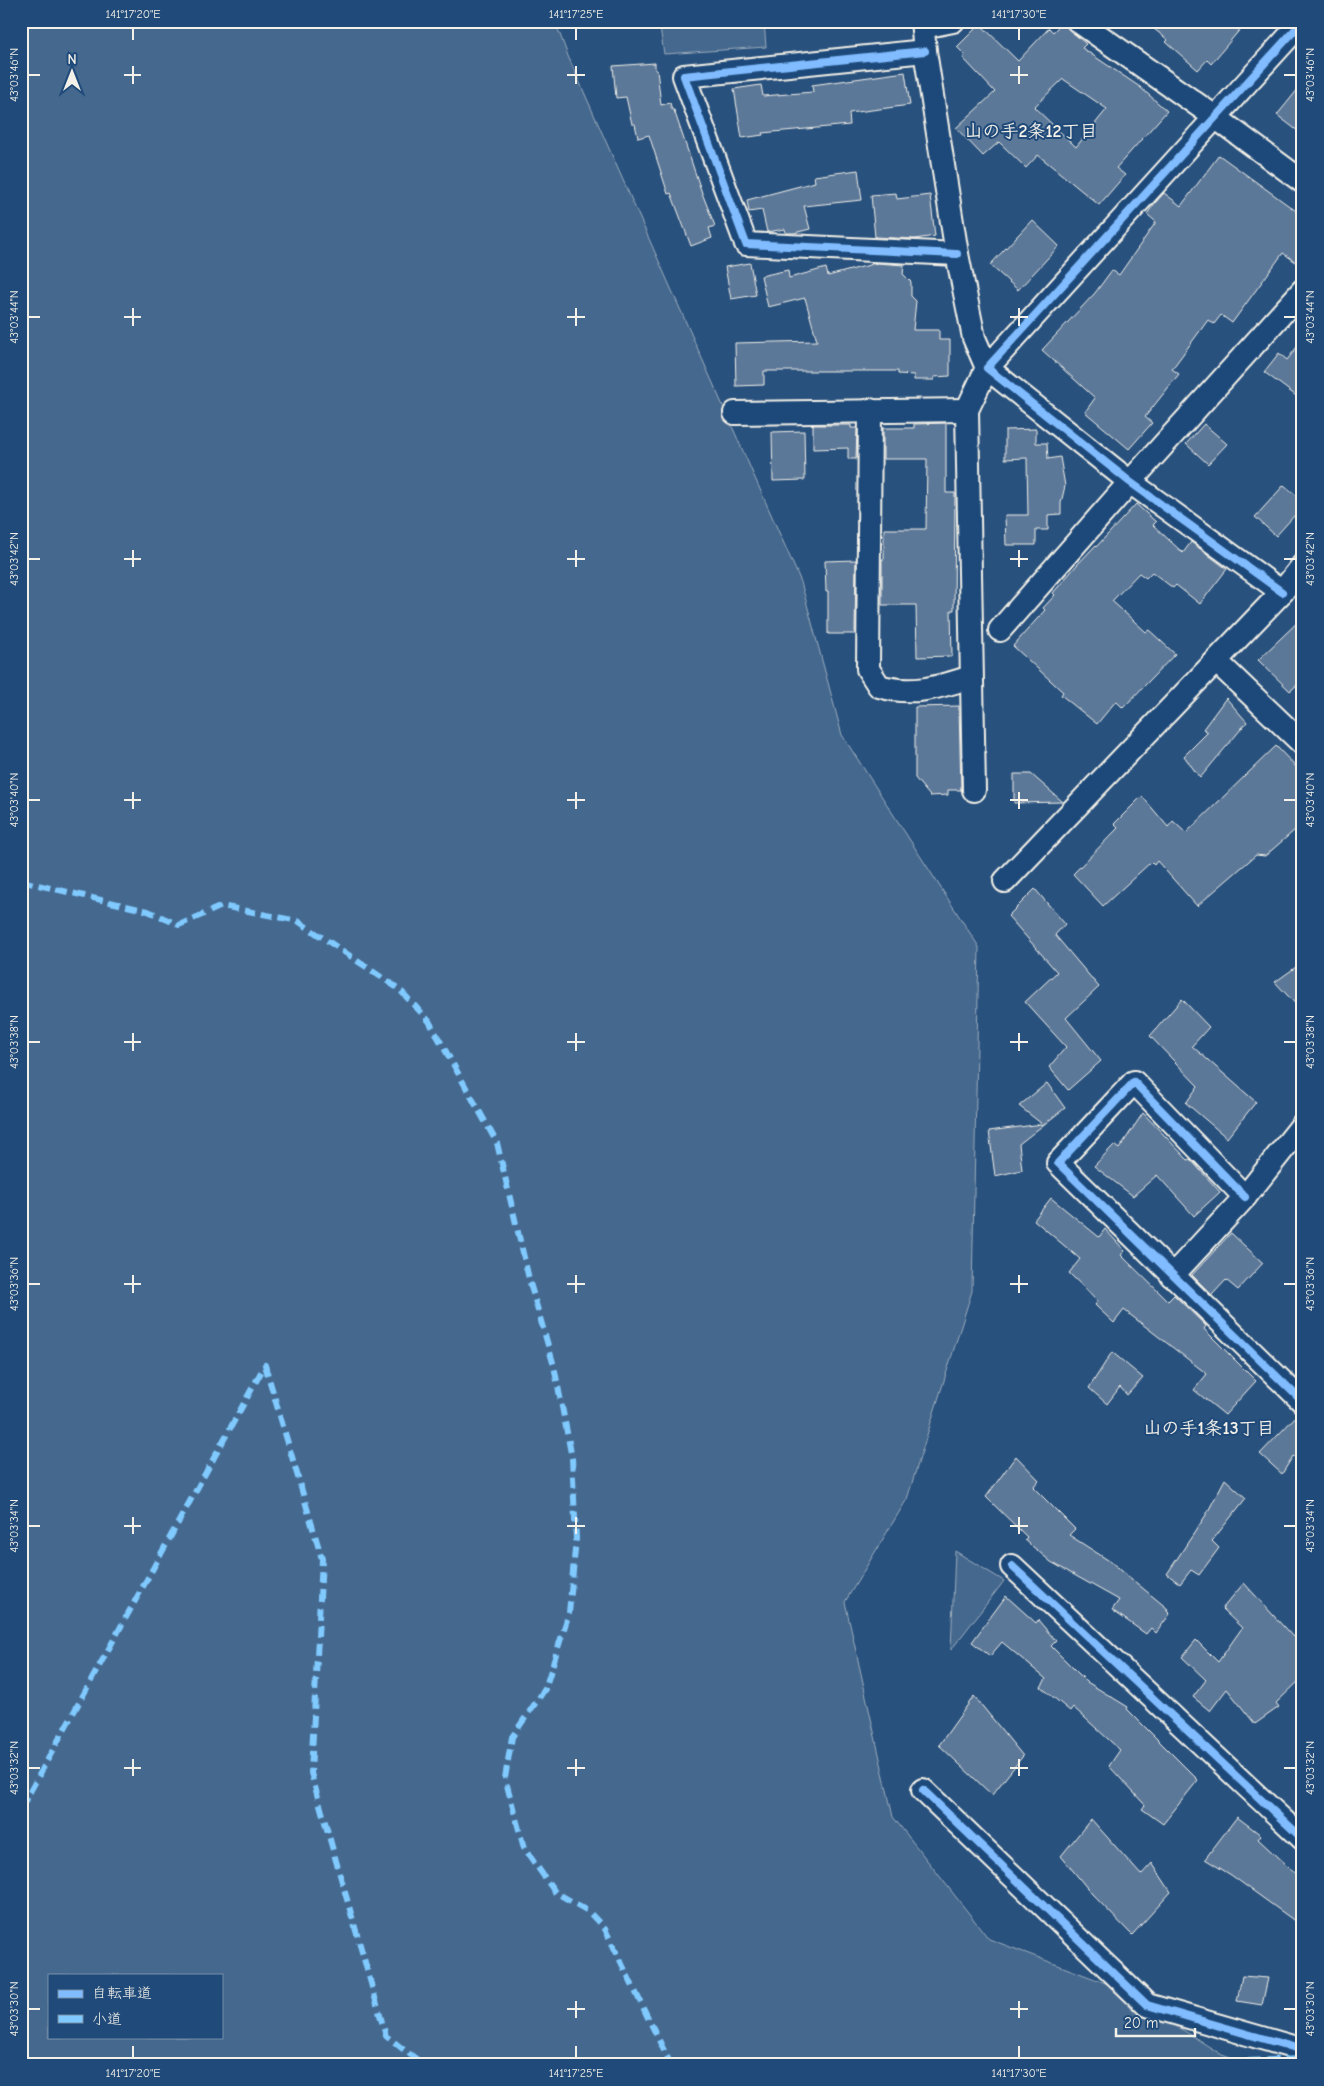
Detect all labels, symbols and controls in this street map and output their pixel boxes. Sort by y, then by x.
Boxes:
text: 141°17'20"E [105,7,161,21]
text: 141°17'25"E [549,7,603,21]
text: 141°17'30"E [992,7,1046,21]
text: 43°03'46"N [7,48,21,102]
north arrow [48,48,98,98]
text: 43°03'46"N [1303,48,1317,102]
text: N [67,51,77,68]
district label: 山の手2条12丁目 [964,121,1098,142]
text: 43°03'44"N [7,290,21,344]
text: 43°03'44"N [1303,290,1317,344]
text: 43°03'42"N [7,532,21,586]
text: 43°03'42"N [1303,532,1317,586]
text: 43°03'40"N [7,773,21,827]
text: 43°03'40"N [1303,773,1317,827]
text: 43°03'38"N [7,1015,21,1069]
text: 43°03'38"N [1303,1015,1317,1069]
text: 43°03'36"N [7,1257,21,1311]
text: 43°03'36"N [1303,1257,1317,1311]
district label: 山の手1条13丁目 [1143,1418,1275,1439]
text: 43°03'34"N [7,1499,21,1553]
text: 43°03'34"N [1303,1499,1317,1553]
text: 43°03'32"N [7,1741,21,1795]
text: 43°03'32"N [1303,1741,1317,1795]
legend [48,1974,222,2038]
text: 43°03'30"N [7,1981,21,2037]
text: 43°03'30"N [1303,1981,1317,2037]
text: 自転車道 [92,1984,152,2002]
scale bar [1116,2006,1195,2038]
text: 小道 [92,2010,122,2028]
text: 20 m [1124,2014,1158,2032]
text: 141°17'20"E [105,2066,161,2080]
text: 141°17'25"E [549,2066,603,2080]
text: 141°17'30"E [992,2066,1046,2080]

